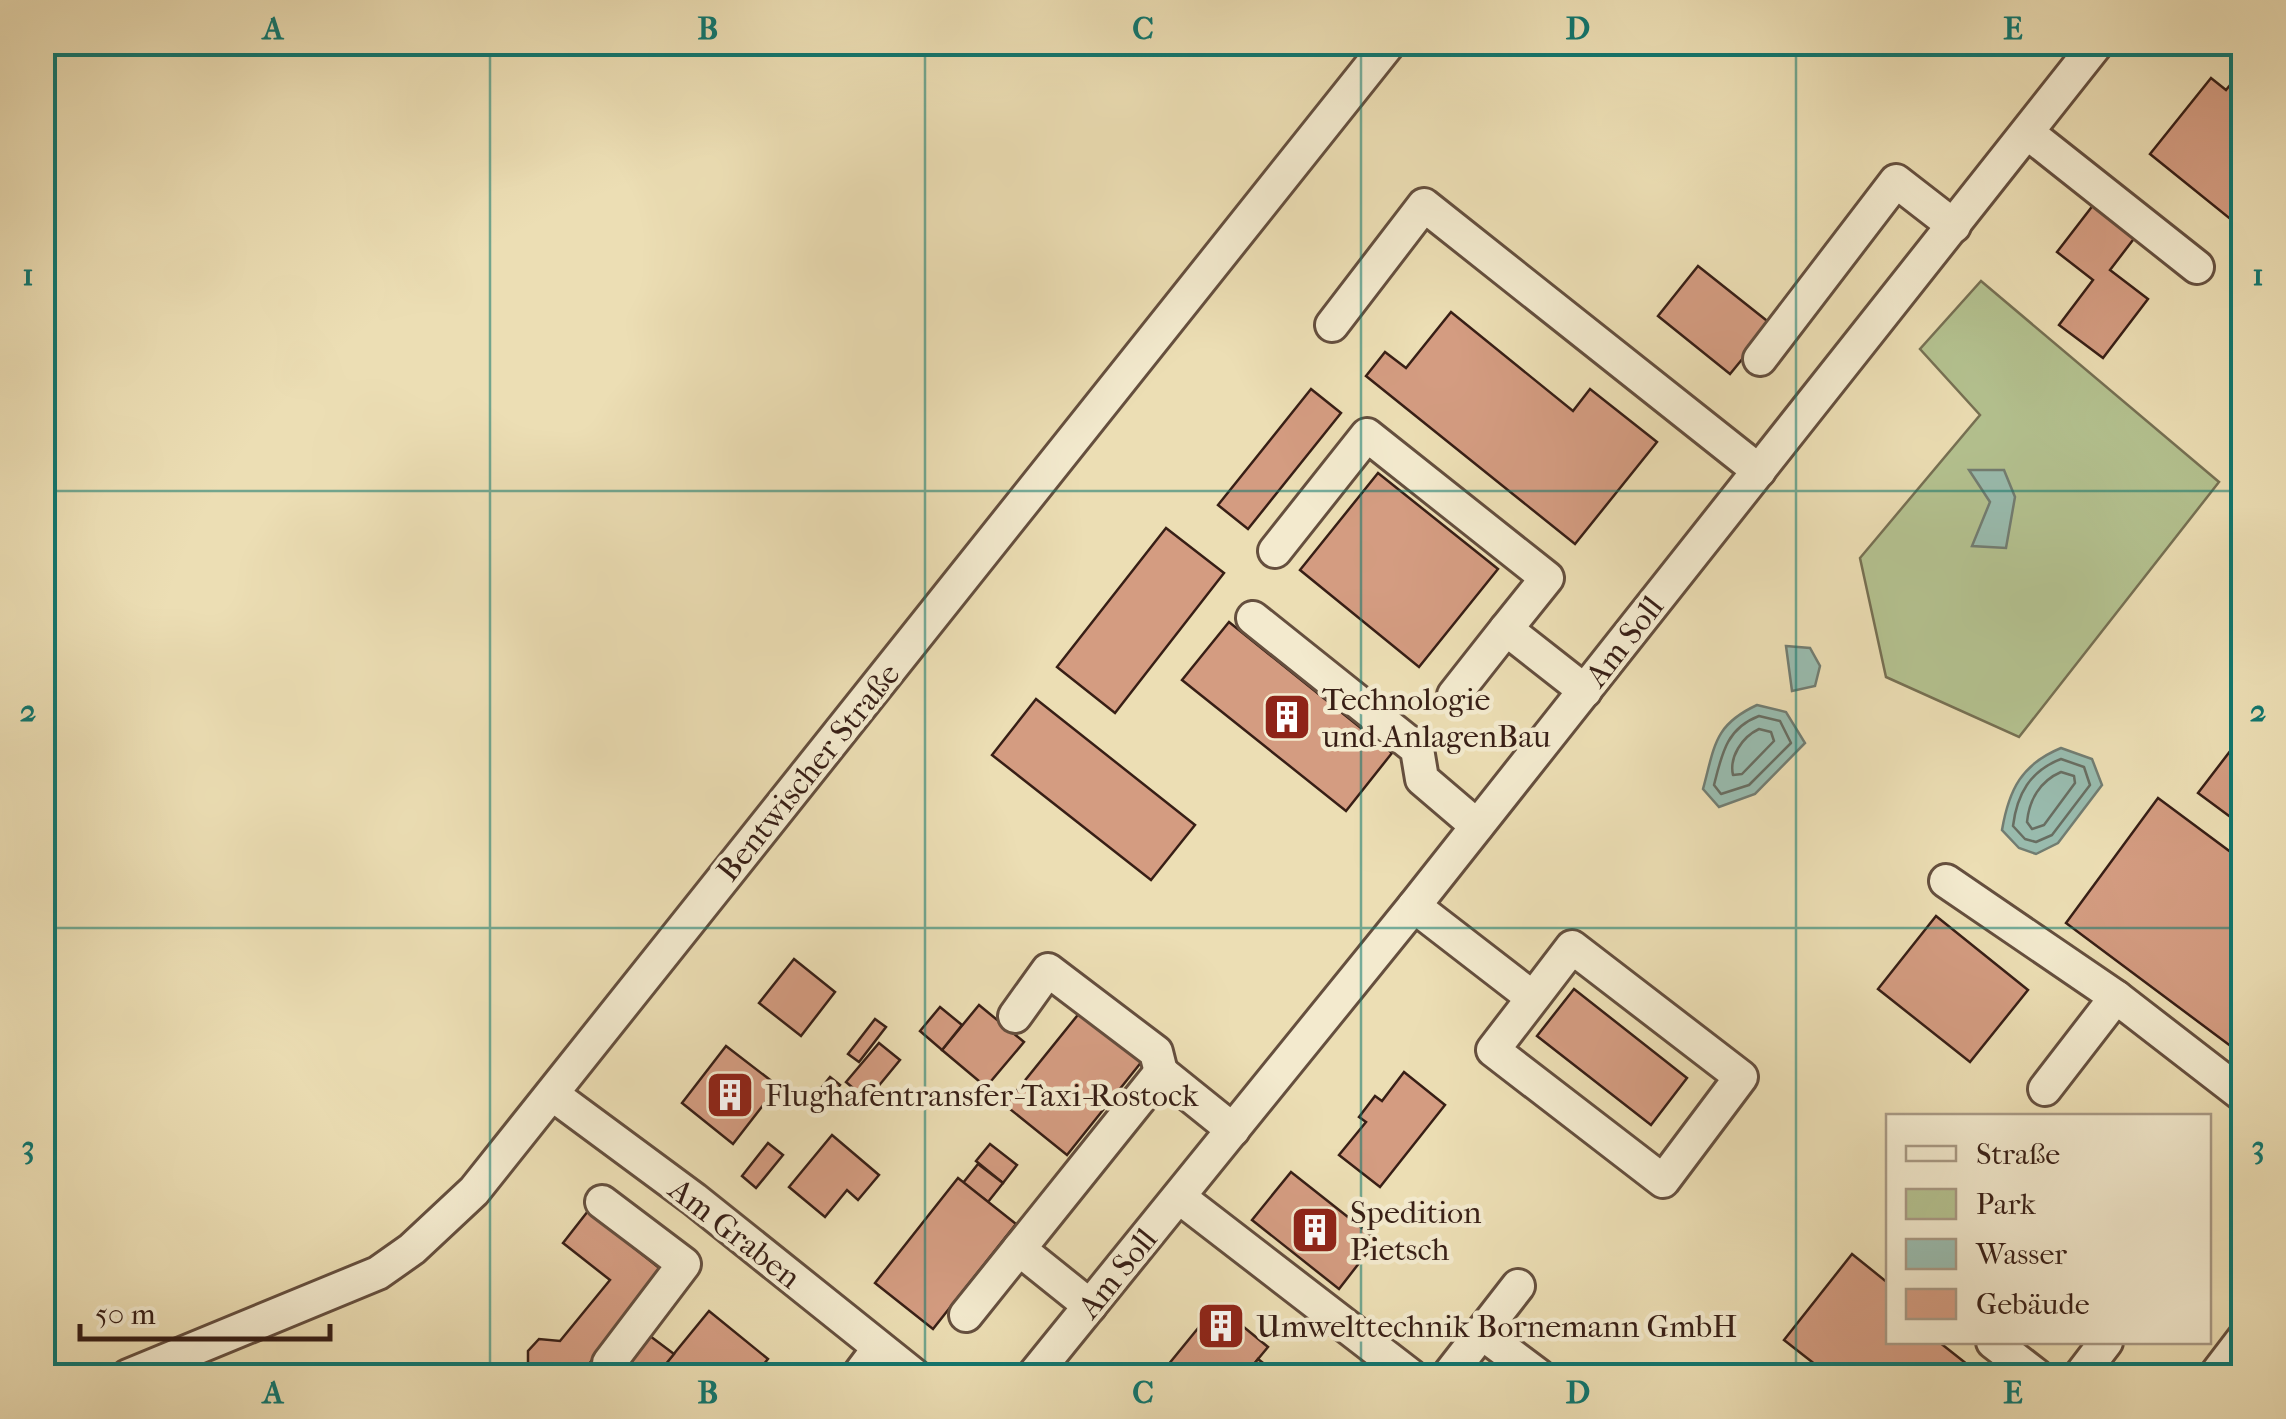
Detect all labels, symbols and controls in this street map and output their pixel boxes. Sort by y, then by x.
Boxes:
text: A [261,10,285,47]
text: B [698,10,718,47]
text: C [1132,10,1154,47]
text: D [1566,10,1590,47]
text: E [2003,10,2023,47]
text: 1 [22,256,34,293]
text: 1 [2252,256,2264,293]
street label: Am Soll [1576,589,1671,695]
street label: Bentwischer Straße [709,656,908,889]
place label: Technologie und AnlagenBau [1321,681,1551,755]
building icon: Technologie und AnlagenBau [1261,691,1313,743]
text: 2 [20,692,36,729]
text: 2 [2250,692,2266,729]
building icon: Flughafentransfer-Taxi-Rostock [704,1069,756,1121]
place label: Flughafentransfer-Taxi-Rostock [765,1077,1199,1114]
legend [1886,1114,2211,1344]
text: 3 [21,1128,35,1165]
text: 3 [2251,1128,2265,1165]
text: Straße [1976,1137,2060,1172]
street label: Am Graben [660,1169,808,1296]
text: Park [1976,1187,2036,1222]
place label: Spedition Pietsch [1350,1194,1482,1268]
building icon: Spedition Pietsch [1289,1204,1341,1256]
street label: Am Soll [1069,1221,1165,1327]
text: Wasser [1975,1237,2067,1272]
scale bar [80,1279,330,1341]
text: Gebäude [1976,1287,2090,1322]
text: 50 m [95,1297,156,1332]
building icon: Umwelttechnik Bornemann GmbH [1195,1300,1247,1352]
place label: Umwelttechnik Bornemann GmbH [1256,1308,1737,1345]
text: A [261,1374,285,1411]
text: B [698,1374,718,1411]
text: C [1132,1374,1154,1411]
text: D [1566,1374,1590,1411]
text: E [2003,1374,2023,1411]

